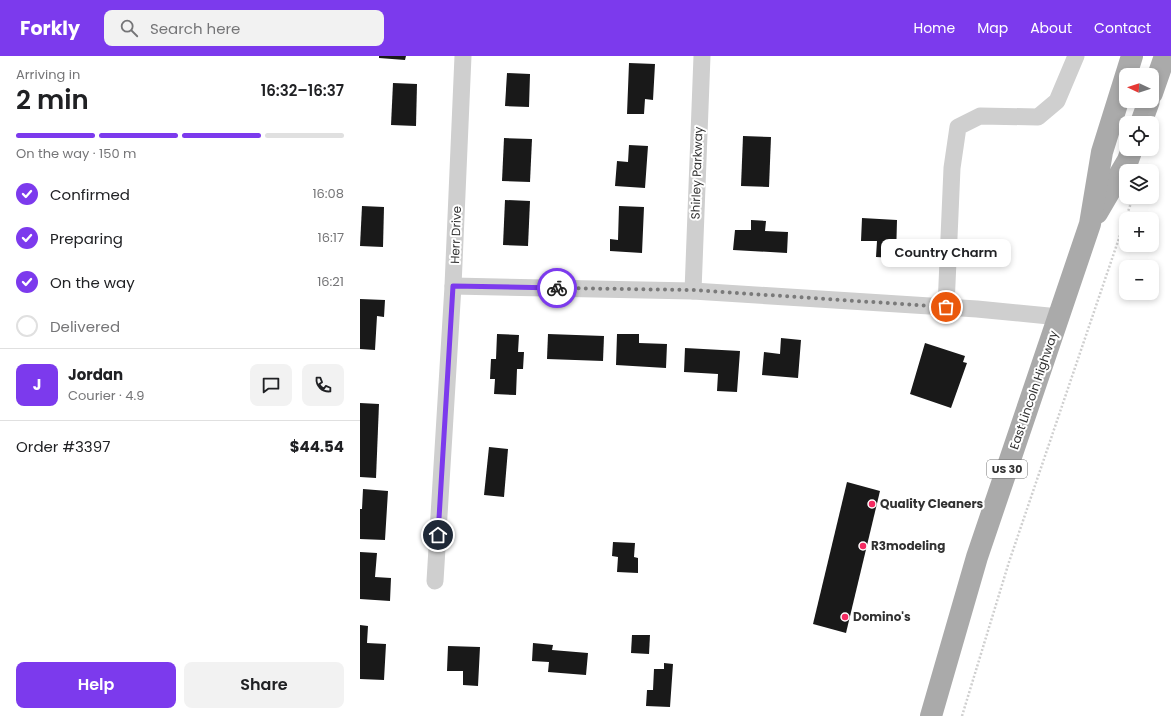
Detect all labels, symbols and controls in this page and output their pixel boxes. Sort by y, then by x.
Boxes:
search box [104,10,384,46]
text: Forkly [20,15,80,42]
icon: search [118,17,140,39]
text: Search here [150,18,240,39]
text: Home [913,18,955,38]
text: Map [977,18,1008,38]
text: About [1030,18,1072,38]
text: Contact [1094,18,1151,38]
text: Arriving in [16,65,80,84]
north arrow [1119,68,1159,108]
map controls [1119,68,1159,300]
text: 16:32–16:37 [261,80,344,101]
text: 2 min [16,82,89,118]
button: locate [1119,116,1159,156]
street label: Shirley Parkway [686,126,707,220]
text: On the way · 150 m [16,144,136,163]
button: layers [1119,164,1159,204]
icon: check [16,183,38,205]
text: Confirmed [50,184,130,205]
text: 16:08 [312,184,344,203]
street label: Herr Drive [446,206,465,264]
button: + [1119,212,1159,252]
icon: check [16,227,38,249]
text: Preparing [50,228,123,249]
text: 16:17 [318,228,344,247]
callout: Country Charm [881,239,1011,267]
text: Country Charm [895,243,998,262]
button: − [1119,260,1159,300]
courier [537,268,577,308]
icon: check [16,271,38,293]
text: On the way [50,272,135,293]
text: 16:21 [317,272,344,291]
icon: bike [546,277,568,299]
pin [929,290,963,324]
icon: bag [935,296,957,318]
text: Delivered [50,316,120,337]
street label: East Lincoln Highway [1005,328,1062,451]
text: Jordan [68,364,123,385]
button: chat [250,364,292,406]
button: phone [302,364,344,406]
text: J [33,374,41,395]
text: Courier · 4.9 [68,386,144,405]
text: Order #3397 [16,436,110,457]
text: $44.54 [290,436,344,457]
road number: US 30 [987,460,1027,478]
place label: Quality Cleaners [880,495,984,512]
marker: Quality Cleaners [867,499,877,509]
pin [421,518,455,552]
icon: home [427,524,449,546]
place label: R3modeling [871,537,945,554]
marker: R3modeling [858,541,868,551]
place label: Domino's [853,608,911,625]
marker: Domino's [840,612,850,622]
button: Help [16,662,176,708]
button: Share [184,662,344,708]

